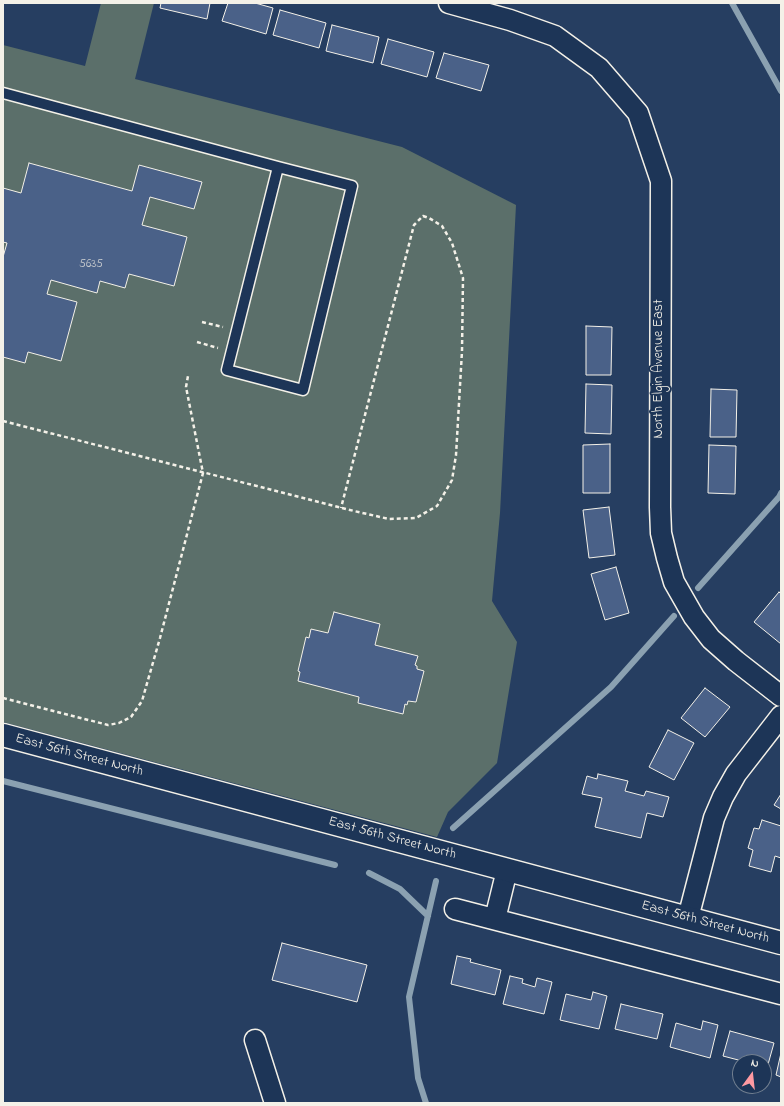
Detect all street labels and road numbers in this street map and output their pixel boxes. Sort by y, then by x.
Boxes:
street label: North Elgin Avenue East [652,299,668,439]
street label: East 56th Street North [13,731,145,781]
street label: East 56th Street North [326,814,458,864]
street label: East 56th Street North [639,898,771,948]

